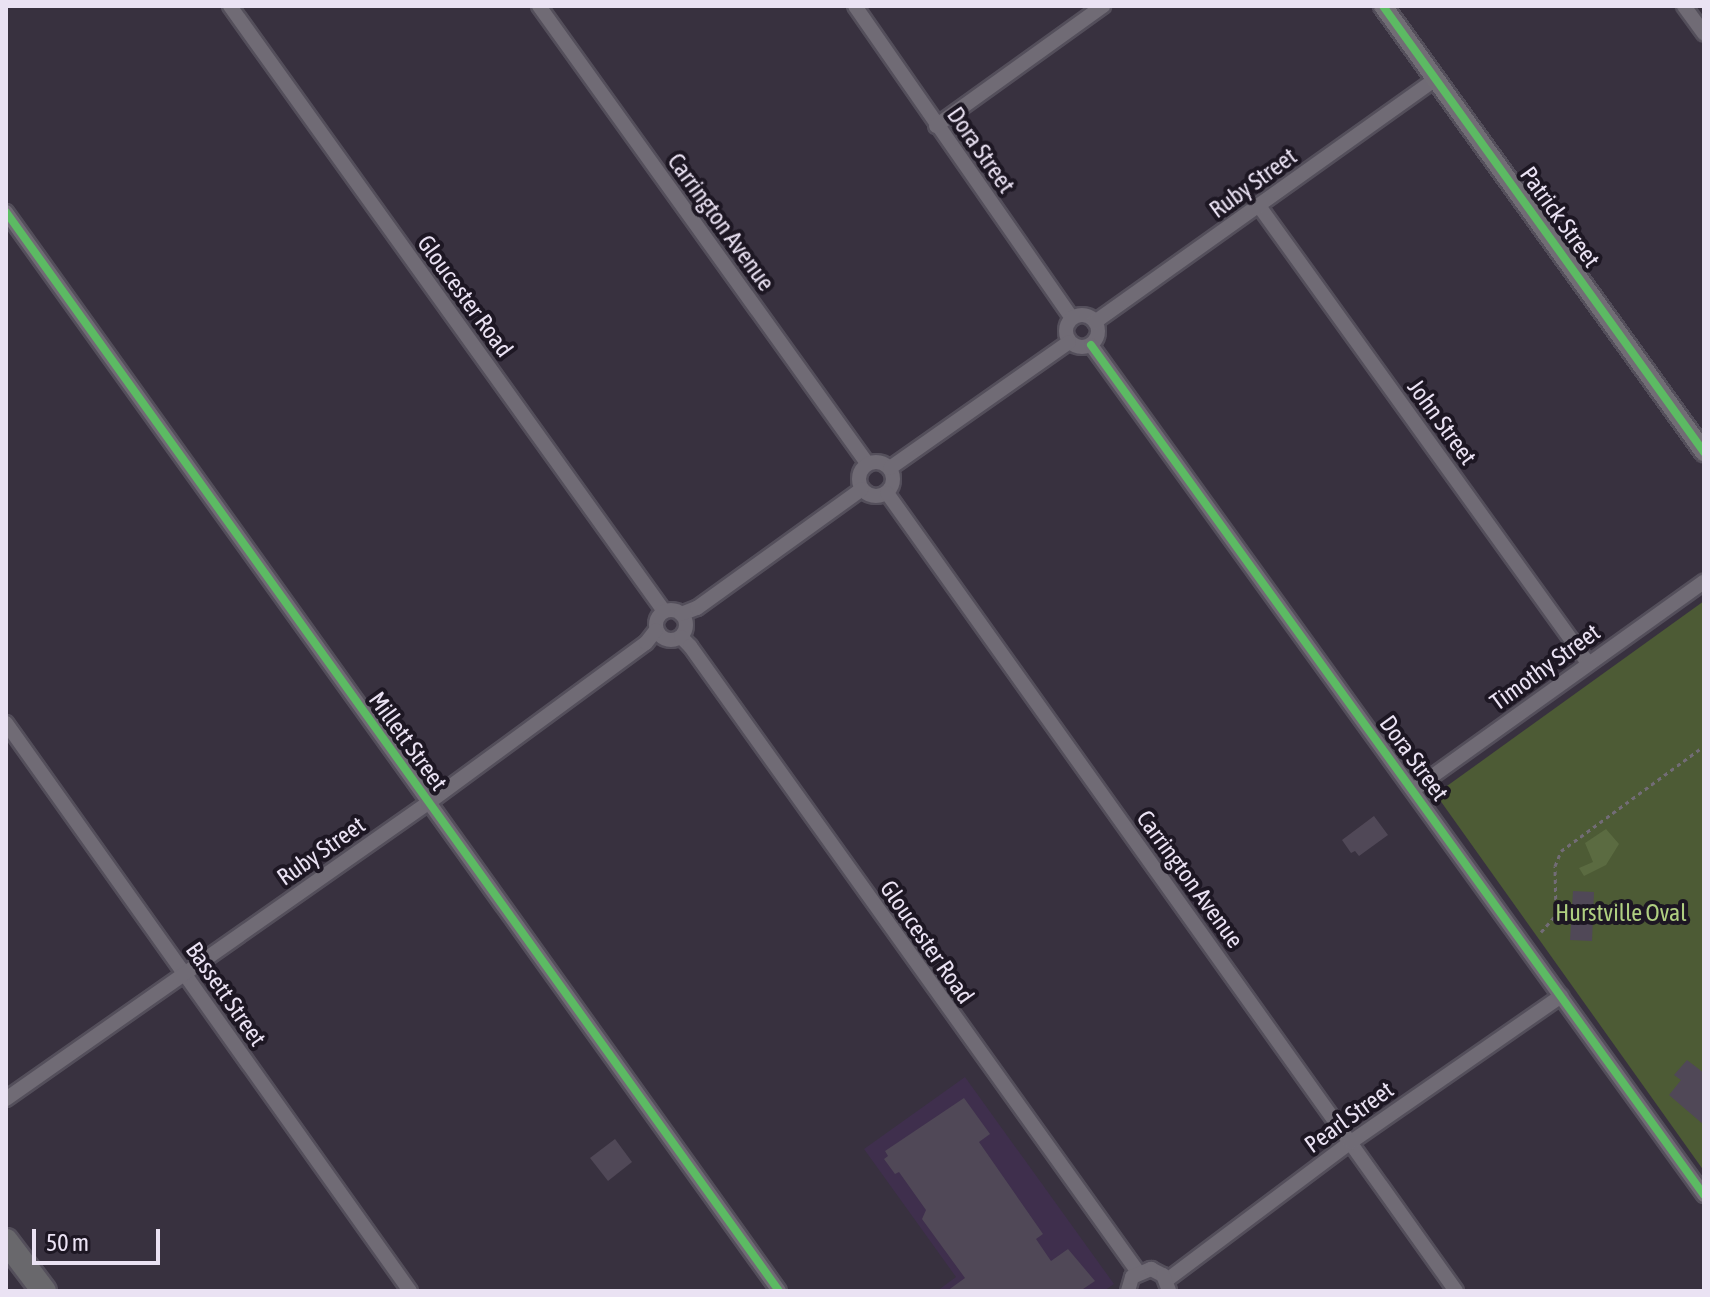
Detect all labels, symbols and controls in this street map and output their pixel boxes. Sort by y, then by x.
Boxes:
street label: Dora Street [941,101,1021,199]
street label: Ruby Street [1204,142,1302,224]
street label: Carrington Avenue [661,148,781,296]
street label: Patrick Street [1514,161,1606,273]
street label: Gloucester Road [411,229,519,363]
street label: John Street [1401,374,1483,470]
street label: Timothy Street [1485,618,1605,716]
street label: Millett Street [363,686,453,796]
street label: Dora Street [1373,710,1455,806]
street label: Carrington Avenue [1130,805,1250,953]
street label: Ruby Street [272,810,370,892]
street label: Gloucester Road [874,875,980,1009]
park label: Hurstville Oval [1555,899,1687,927]
street label: Bassett Street [180,937,272,1051]
street label: Pearl Street [1299,1075,1399,1159]
scale bar [36,1213,164,1263]
text: 50 m [46,1229,89,1256]

